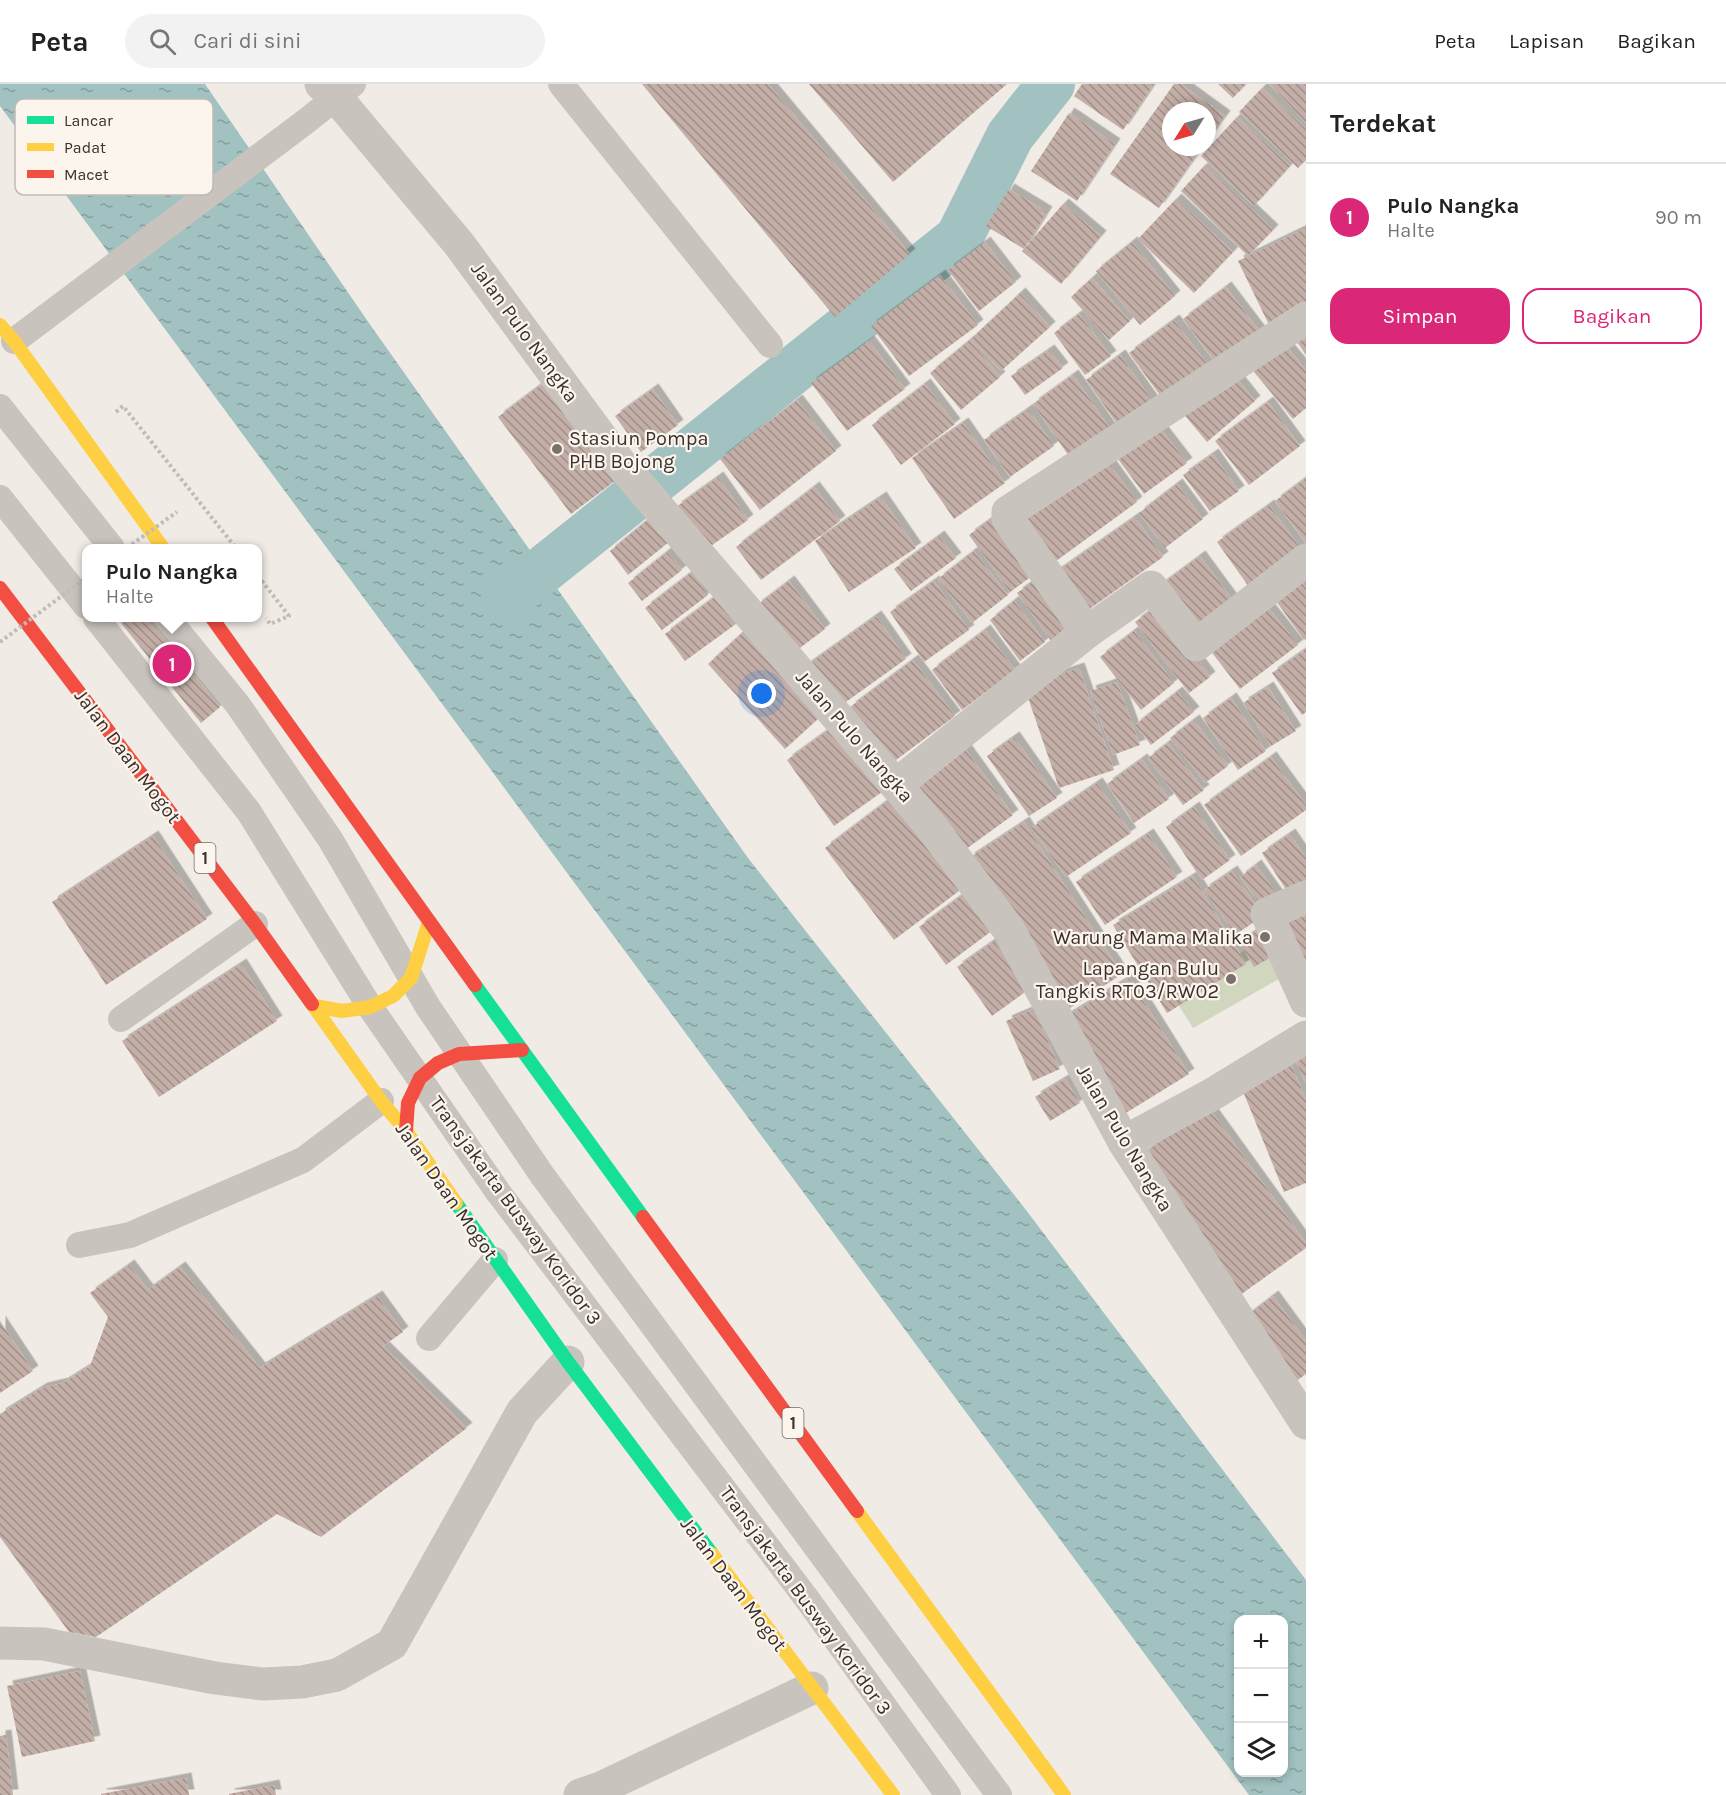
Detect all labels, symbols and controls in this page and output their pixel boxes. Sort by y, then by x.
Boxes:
search box [125,14,545,68]
text: Peta [30,25,89,58]
icon: search [146,25,179,58]
text: Cari di sini [194,28,302,54]
text: Peta [1434,29,1476,53]
text: Lapisan [1509,29,1584,53]
text: Bagikan [1617,29,1696,53]
legend [15,99,213,195]
north arrow [1162,102,1216,156]
text: Terdekat [1330,108,1436,139]
text: Lancar [64,111,113,130]
text: Padat [64,138,106,157]
text: Macet [64,165,109,184]
text: Pulo Nangka [1387,193,1519,219]
text: 1 [1346,206,1353,229]
text: 90 m [1655,206,1702,229]
text: Halte [1387,219,1435,242]
street label: Jalan Pulo Nangka [466,258,583,407]
button: Simpan [1330,288,1510,344]
button: Bagikan [1522,288,1702,344]
place label: Stasiun Pompa PHB Bojong [569,427,708,473]
marker: Stasiun Pompa PHB Bojong [550,442,564,456]
popup [82,544,262,622]
text: Pulo Nangka [106,559,238,585]
text: Halte [106,585,154,608]
pin: 1 [152,642,192,686]
street label: Jalan Pulo Nangka [791,666,918,807]
your location [747,679,776,708]
street label: Jalan Daan Mogot [70,685,186,828]
road number: 1 [194,843,216,873]
place label: Warung Mama Malika [1053,926,1253,949]
marker: Warung Mama Malika [1258,930,1272,944]
place label: Lapangan Bulu Tangkis RT03/RW02 [1036,957,1219,1003]
marker: Lapangan Bulu Tangkis RT03/RW02 [1224,972,1238,986]
street label: Jalan Pulo Nangka [1072,1061,1178,1216]
street label: Transjakarta Busway Koridor 3 [425,1092,606,1329]
street label: Jalan Daan Mogot [391,1118,503,1265]
road number: 1 [782,1408,804,1438]
street label: Transjakarta Busway Koridor 3 [715,1482,896,1719]
street label: Jalan Daan Mogot [676,1513,792,1656]
map controls [1234,1615,1288,1777]
button: + [1234,1615,1288,1669]
button: − [1234,1669,1288,1723]
button: layers [1234,1723,1288,1777]

